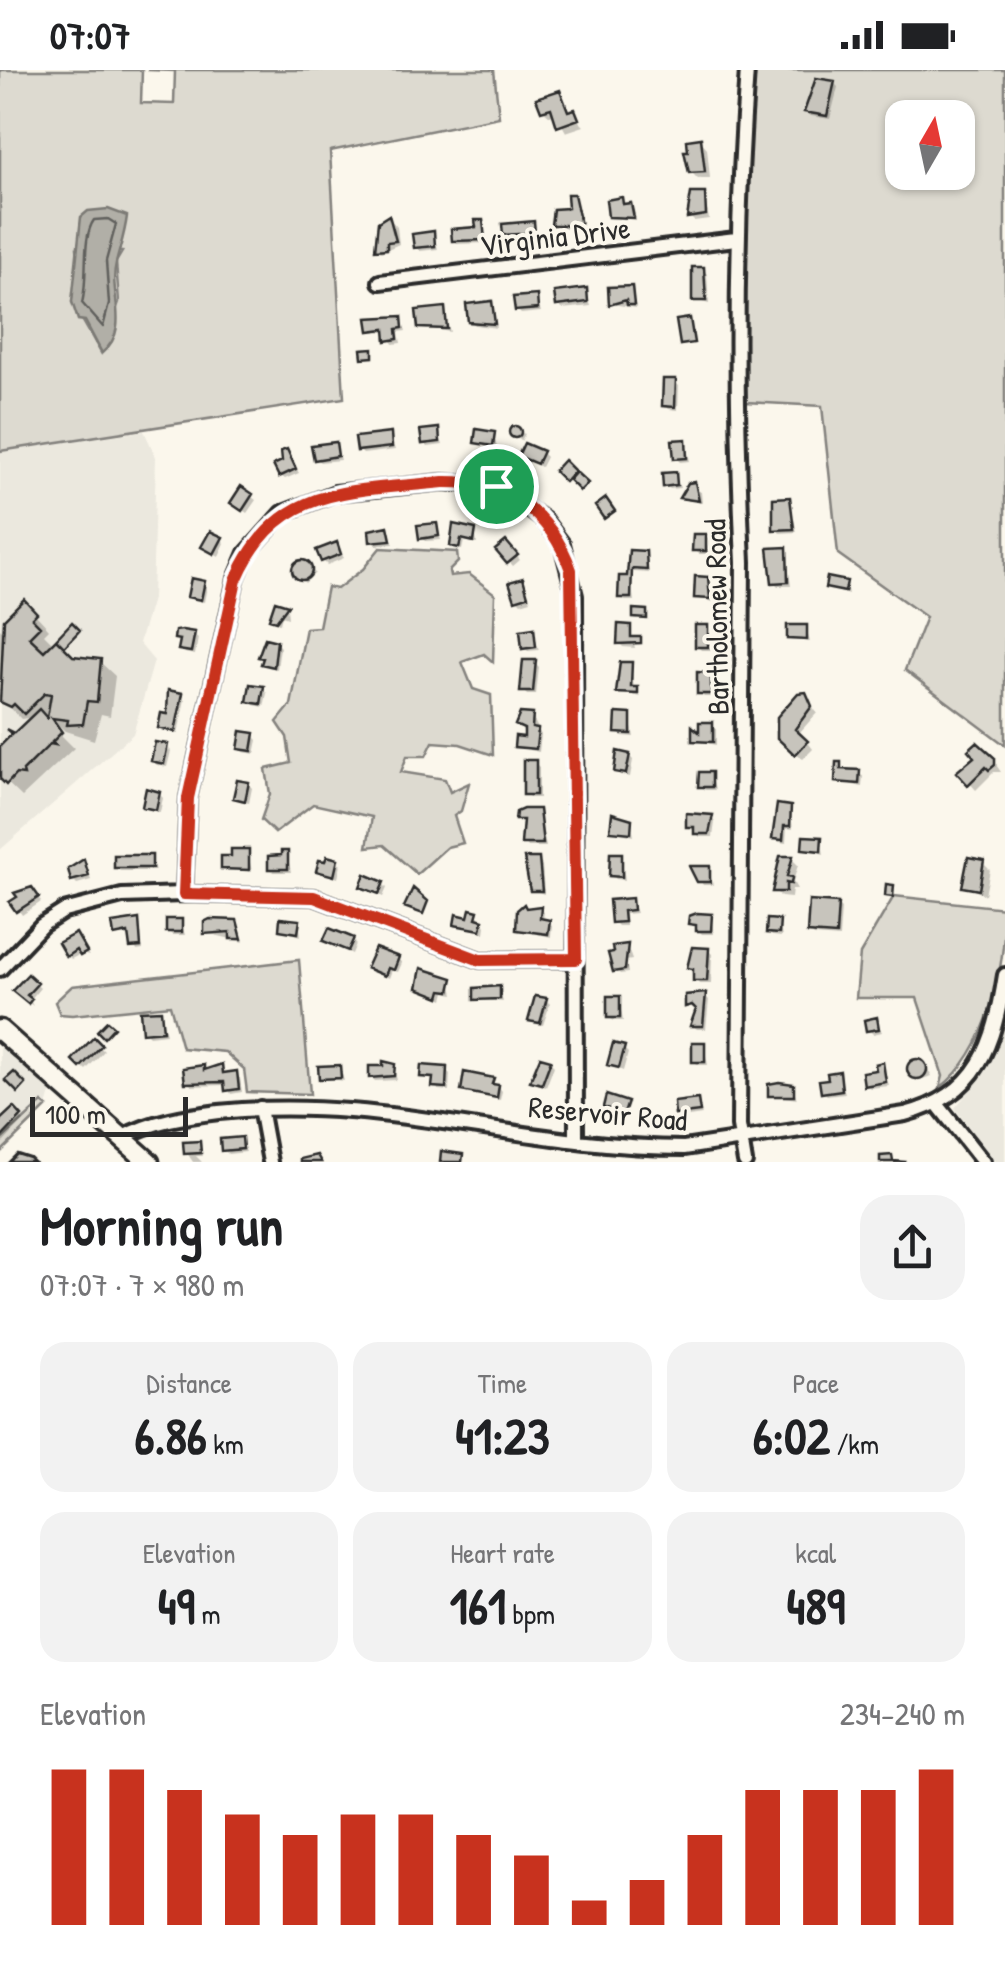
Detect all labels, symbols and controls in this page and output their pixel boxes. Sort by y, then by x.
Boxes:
text: 07:07 [50,9,130,61]
north arrow [885,100,975,190]
map controls [885,100,975,190]
street label: Virginia Drive [478,207,632,265]
pin [454,444,539,529]
icon: arrive [469,459,524,514]
street label: Bartholomew Road [694,518,738,715]
street label: Reservoir Road [527,1086,689,1140]
scale bar [30,1092,188,1136]
text: 100 m [45,1095,106,1133]
text: Morning run [40,1188,283,1262]
button: share [860,1195,965,1300]
text: 07:07 · 7 × 980 m [40,1263,244,1306]
text: Distance [146,1364,232,1402]
text: Time [478,1364,527,1402]
text: Pace [793,1364,839,1402]
text: 6.86 [134,1402,207,1470]
text: 41:23 [455,1402,550,1470]
text: 6:02 [753,1402,830,1470]
text: km [207,1425,244,1463]
text: /km [830,1425,879,1463]
text: Elevation [143,1534,236,1572]
text: Heart rate [450,1534,555,1572]
text: kcal [795,1534,836,1572]
text: 49 [158,1572,195,1640]
text: 161 [450,1572,506,1640]
text: 489 [786,1572,845,1640]
text: m [195,1595,220,1633]
text: bpm [506,1595,555,1633]
text: Elevation [40,1692,146,1735]
text: 234–240 m [840,1692,965,1735]

